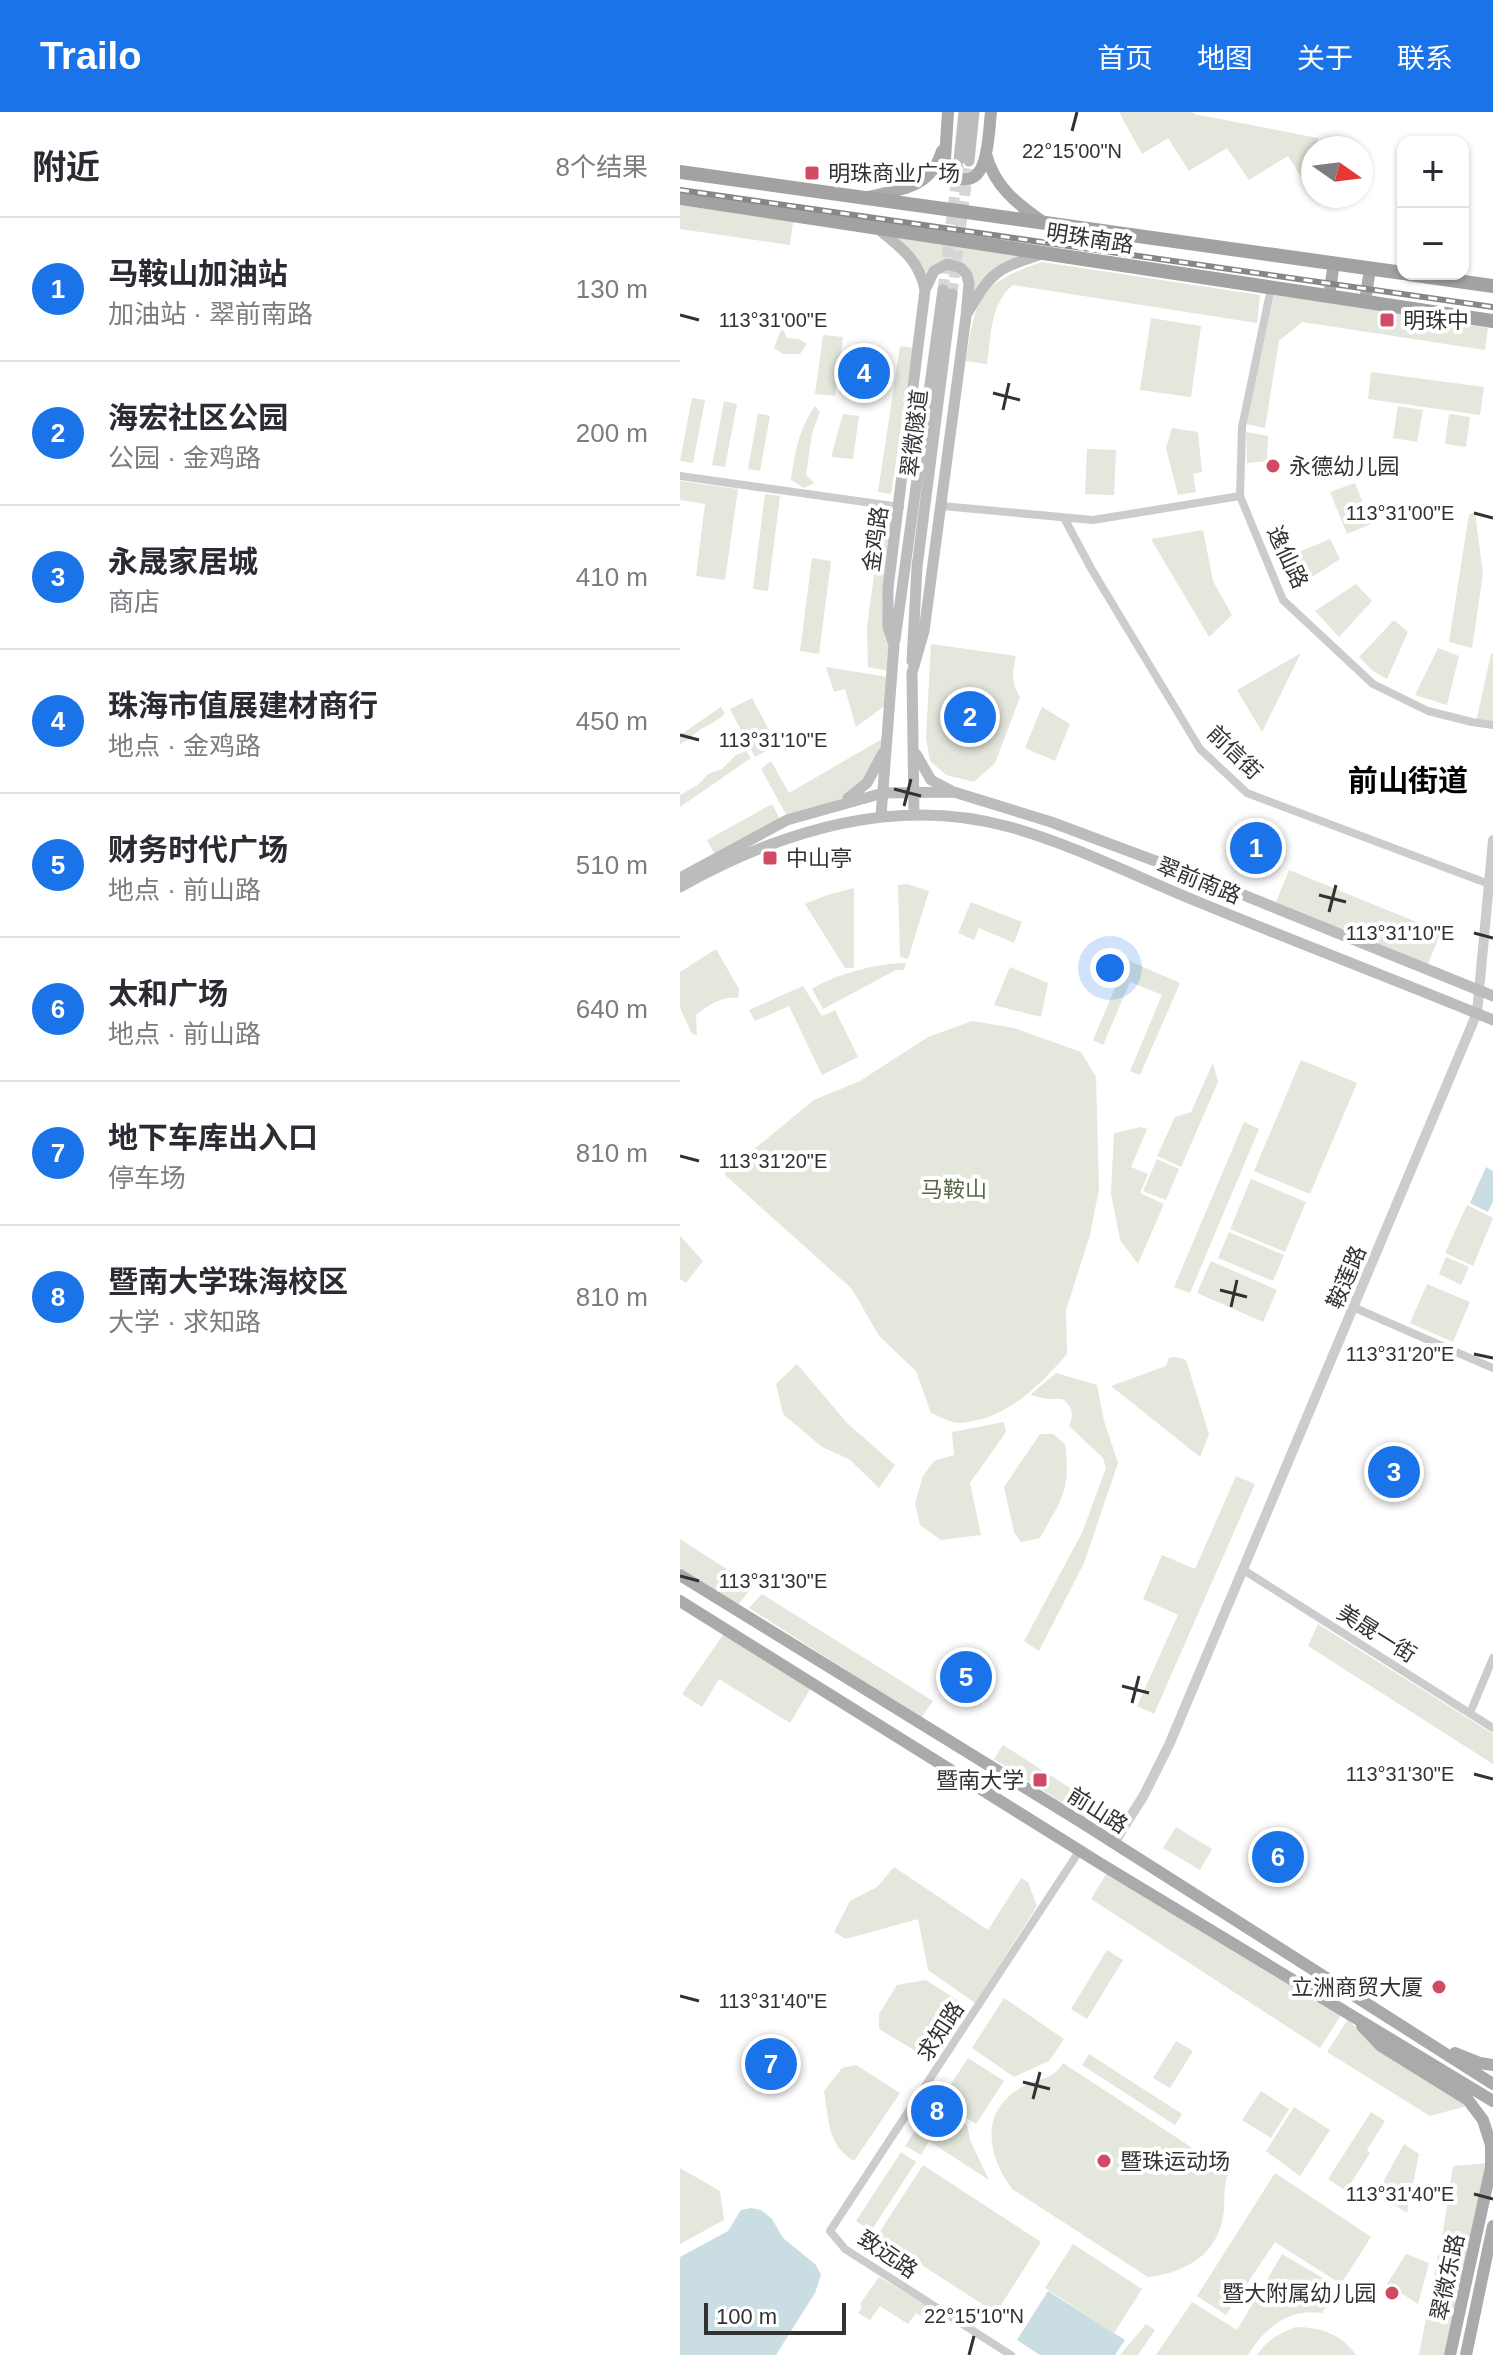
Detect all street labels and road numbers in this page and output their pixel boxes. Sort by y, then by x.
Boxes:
street label: 明珠南路 [1045,219,1135,258]
street label: 翠微隧道 [897,388,932,478]
street label: 金鸡路 [859,505,892,573]
street label: 逸仙路 [1262,522,1313,592]
street label: 前信街 [1202,720,1267,784]
street label: 翠前南路 [1153,852,1244,909]
street label: 鞍莲路 [1322,1242,1371,1312]
street label: 美晟一街 [1333,1600,1421,1667]
street label: 前山路 [1063,1782,1132,1839]
street label: 求知路 [912,1997,969,2066]
street label: 致远路 [853,2226,922,2283]
street label: 翠微东路 [1426,2231,1469,2323]

